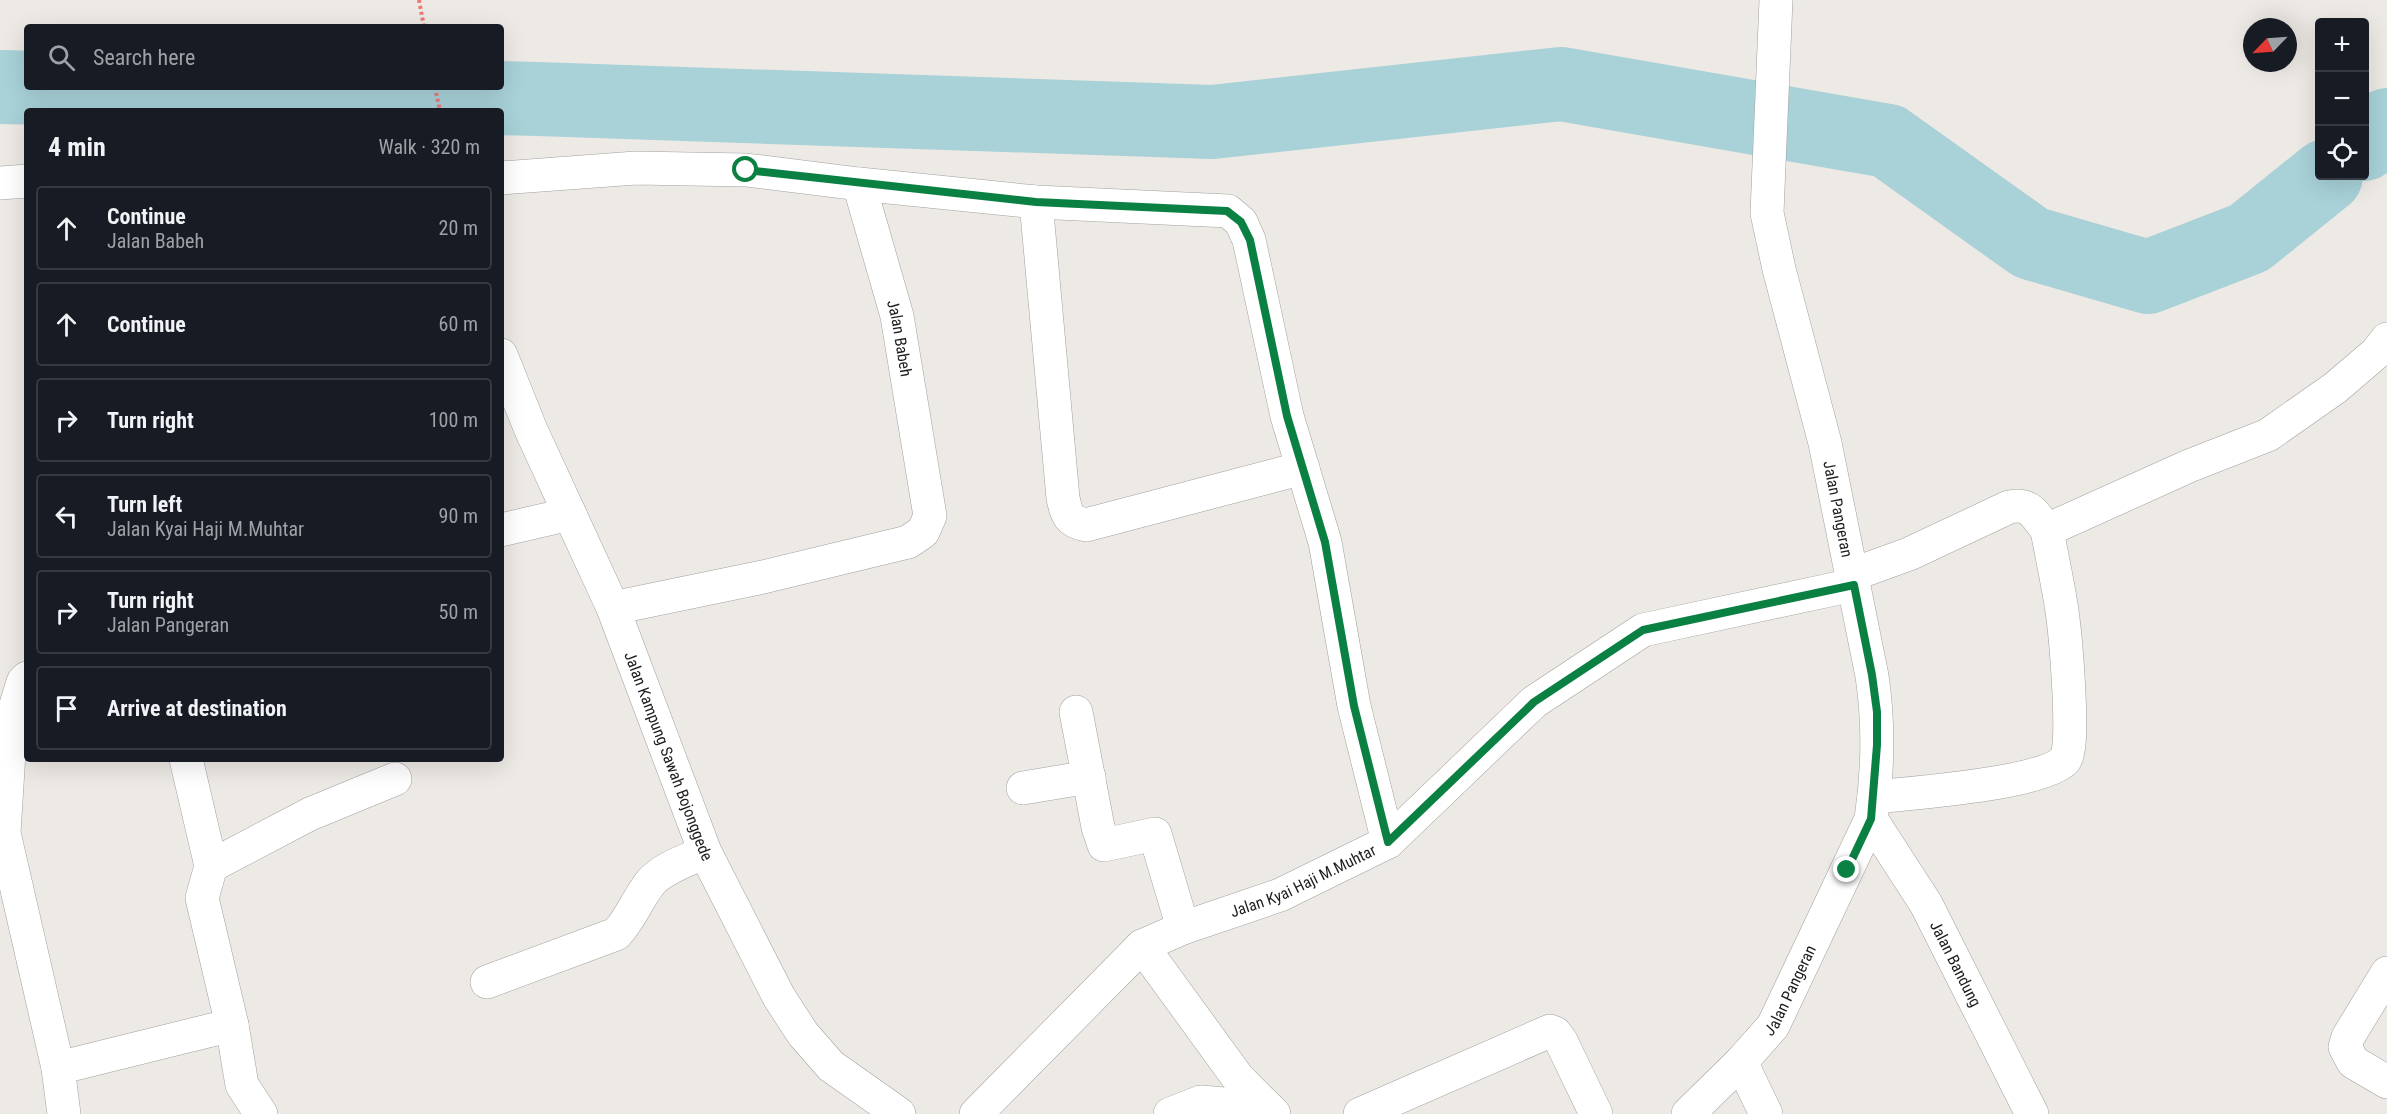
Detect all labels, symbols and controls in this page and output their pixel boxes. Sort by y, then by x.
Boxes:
north arrow [2243,18,2297,72]
map controls [2315,18,2369,180]
button: + [2315,18,2369,72]
search box [24,24,504,90]
icon: search [45,41,78,74]
text: Search here [93,45,195,70]
button: − [2315,72,2369,126]
button: locate [2315,126,2369,180]
text: 4 min [48,132,106,162]
text: Walk · 320 m [379,135,480,159]
route start [732,156,758,182]
text: Continue [107,204,186,229]
icon: ahead [50,212,83,245]
text: 20 m [439,216,478,240]
text: Jalan Babeh [107,229,204,253]
street label: Jalan Babeh [883,298,916,378]
icon: ahead [50,308,83,341]
text: Continue [107,312,186,337]
text: 60 m [439,312,478,336]
icon: right [50,404,83,437]
text: Turn right [107,408,194,433]
text: 100 m [429,408,478,432]
street label: Jalan Pangeran [1819,459,1857,559]
text: Turn left [107,492,182,517]
icon: left [50,500,83,533]
text: 90 m [439,504,478,528]
text: Jalan Kyai Haji M.Muhtar [107,517,304,541]
text: Turn right [107,588,194,613]
icon: right [50,596,83,629]
text: 50 m [439,600,478,624]
text: Jalan Pangeran [107,613,229,637]
street label: Jalan Kampung Sawah Bojonggede [621,649,717,864]
icon: arrive [50,692,83,725]
text: Arrive at destination [107,696,287,721]
street label: Jalan Kyai Haji M.Muhtar [1227,840,1379,921]
route end [1833,856,1859,882]
street label: Jalan Bandung [1927,918,1986,1010]
street label: Jalan Pangeran [1760,942,1819,1039]

